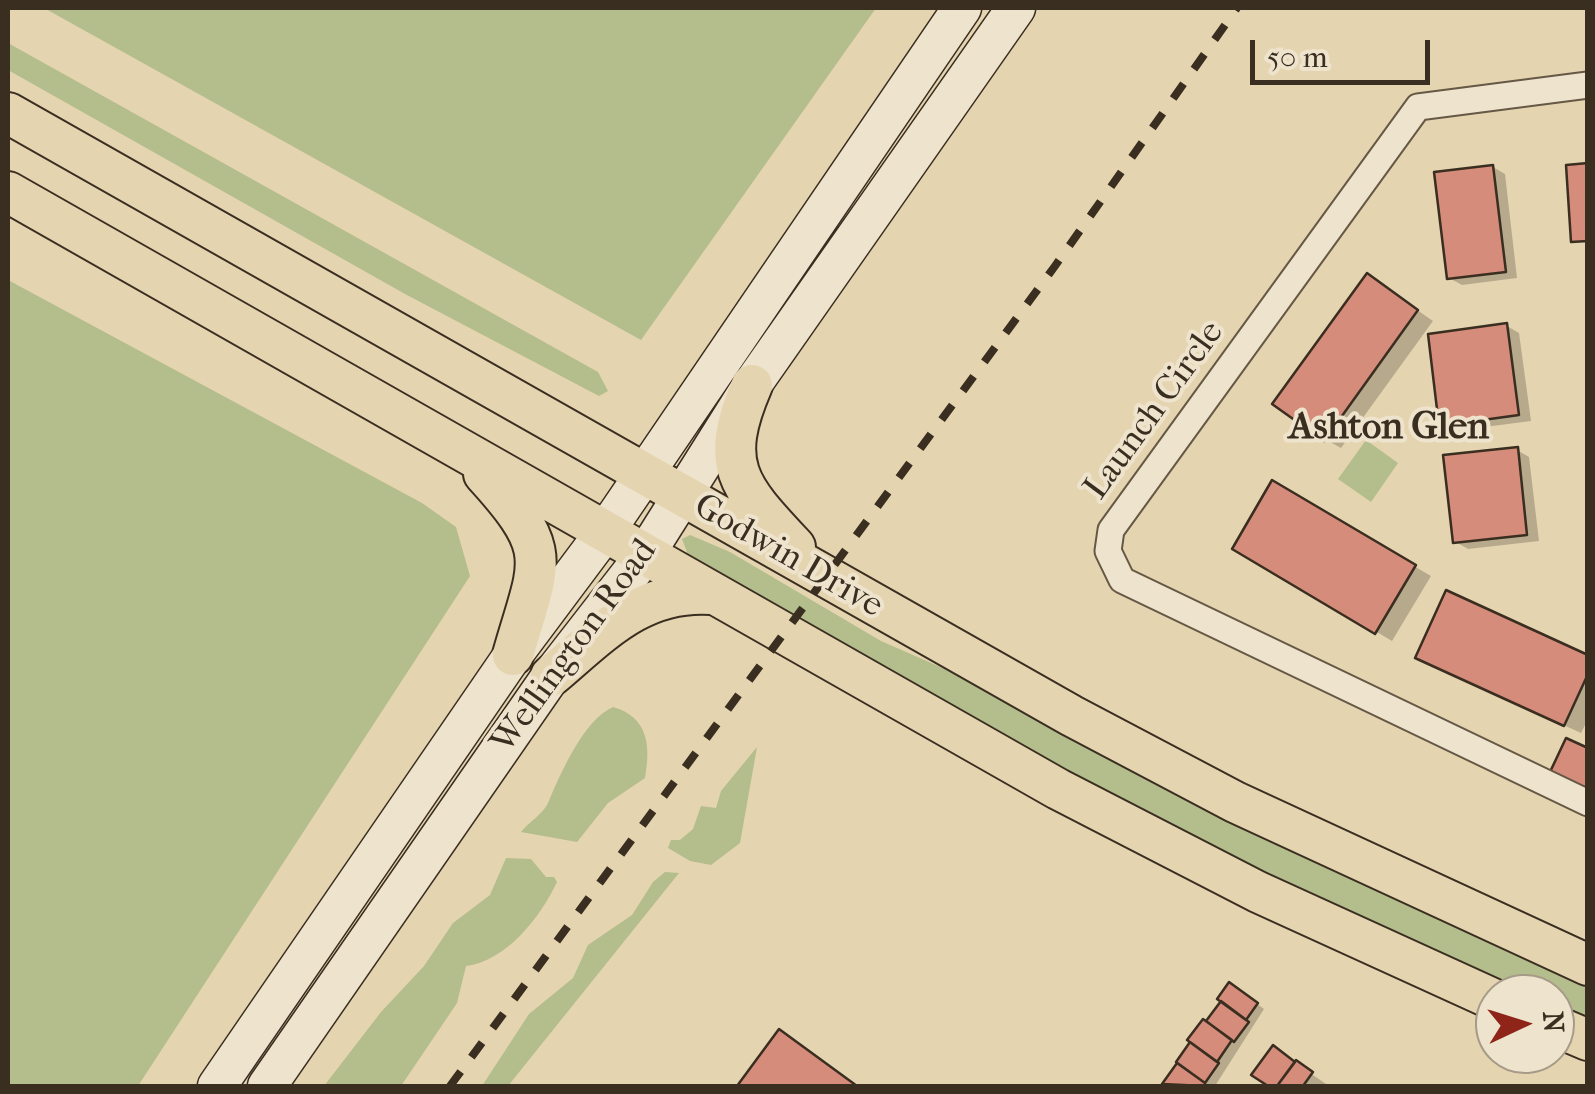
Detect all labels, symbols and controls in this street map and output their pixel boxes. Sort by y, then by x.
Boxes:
scale bar [1255,20,1435,82]
text: 50 m [1267,40,1328,75]
street label: Launch Circle [1076,314,1234,508]
district label: Ashton Glen [1289,406,1489,452]
street label: Godwin Drive [686,486,890,628]
street label: Wellington Road [483,532,667,762]
north arrow [1475,974,1575,1074]
text: N [1536,1010,1571,1034]

